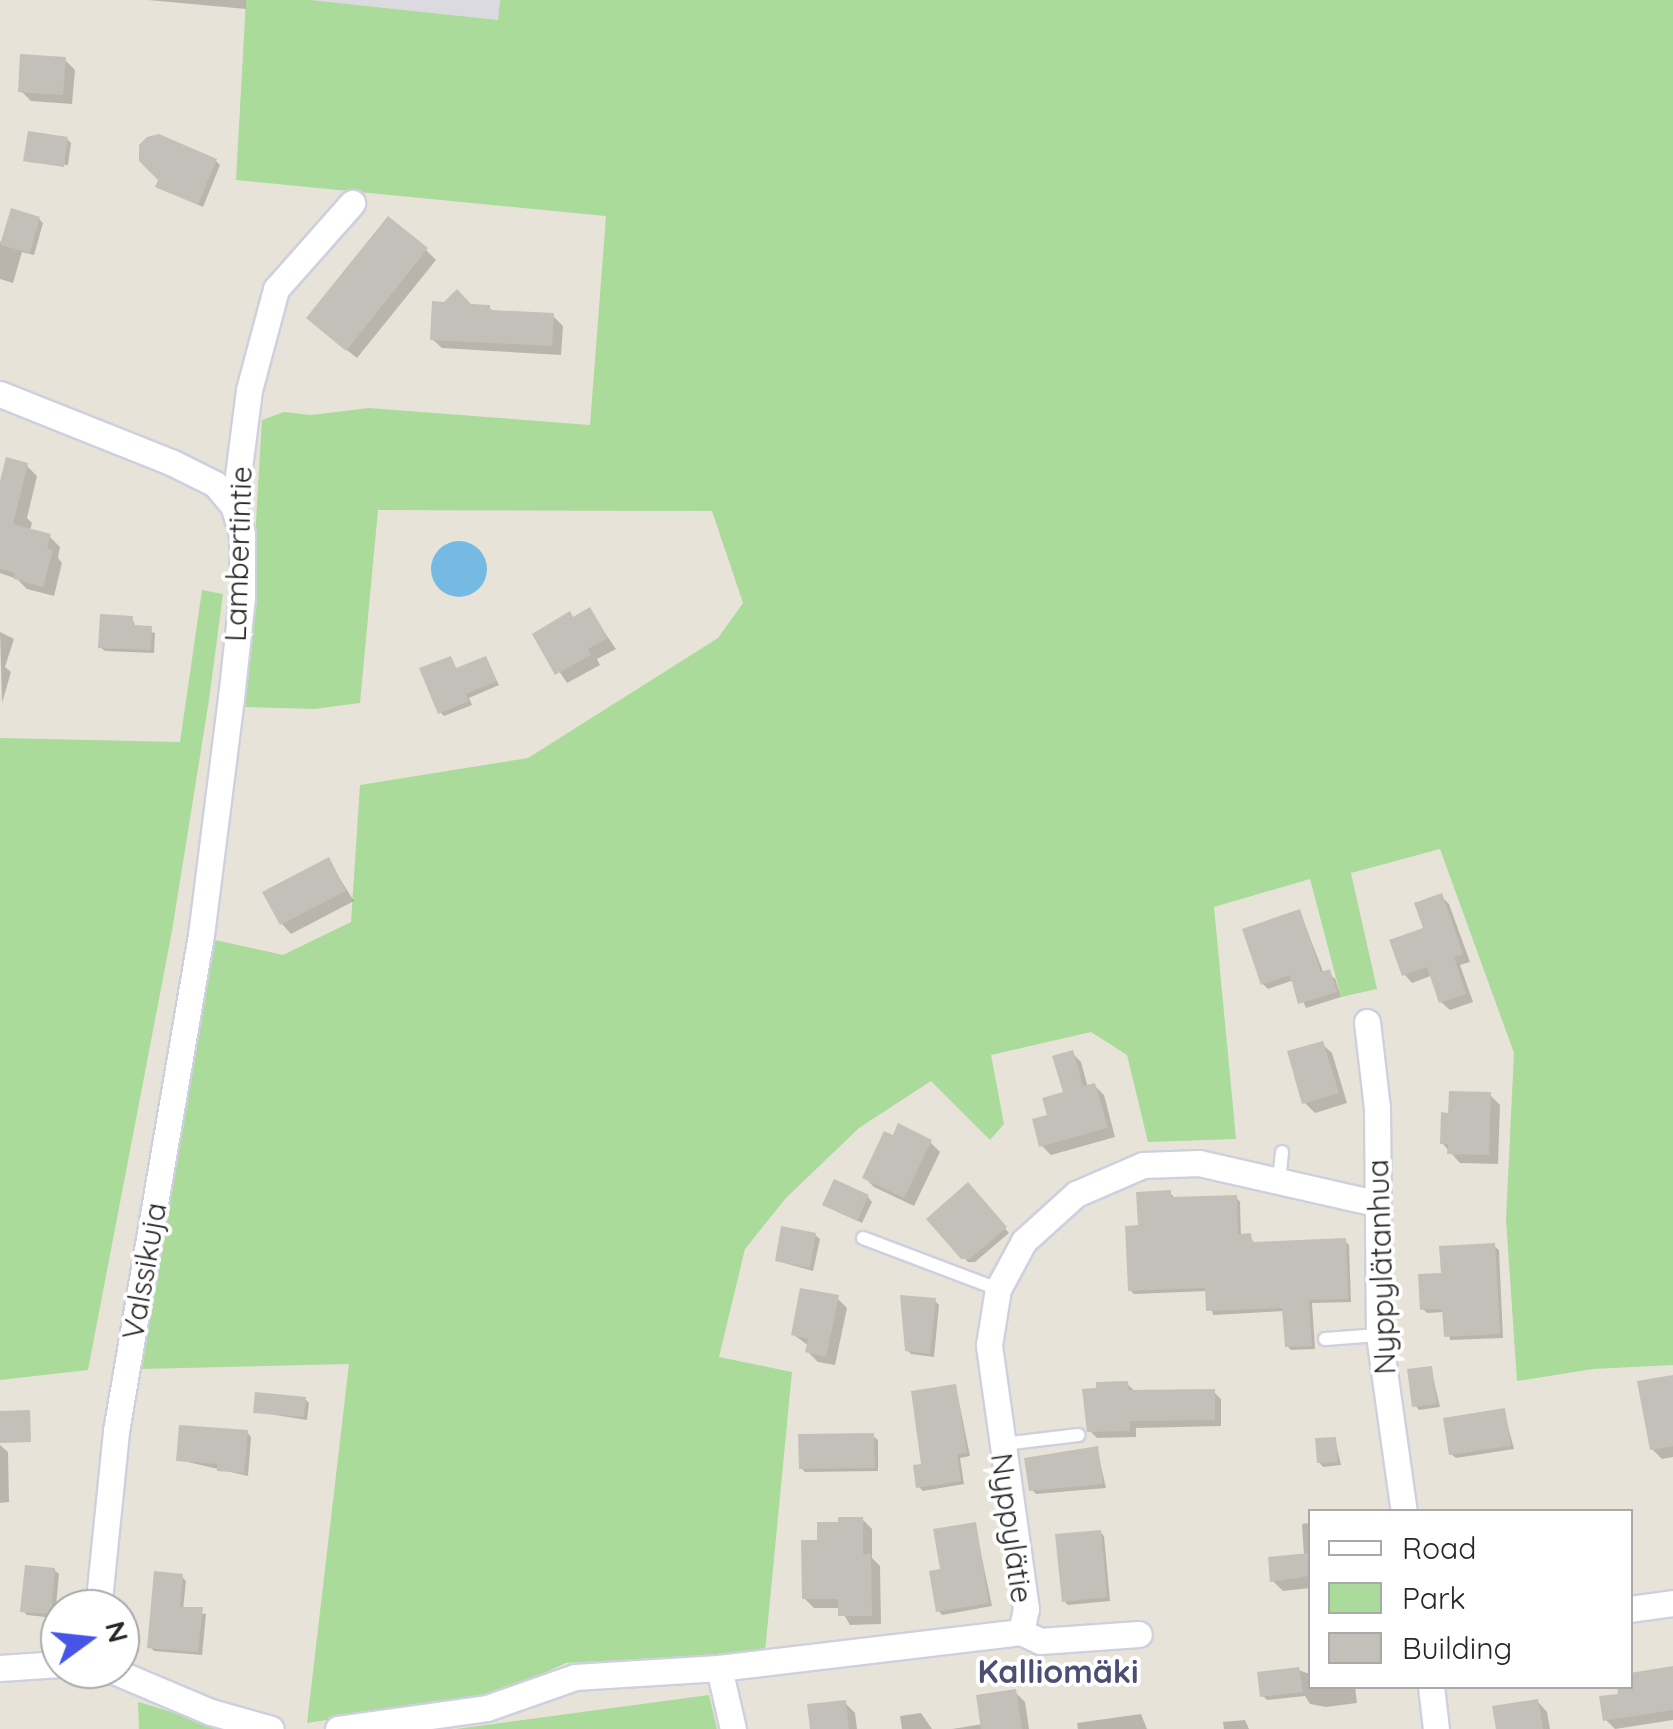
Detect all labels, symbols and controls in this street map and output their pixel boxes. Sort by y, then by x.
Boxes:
street label: Lambertintie [217,466,259,642]
street label: Nyppylätanhua [1359,1159,1403,1375]
street label: Valssikuja [114,1200,174,1342]
street label: Nyppylätie [984,1451,1040,1605]
legend [1308,1509,1633,1689]
text: Road [1402,1529,1476,1567]
text: Park [1402,1579,1466,1617]
north arrow [40,1589,140,1689]
text: N [98,1617,137,1646]
text: Building [1402,1629,1512,1667]
district label: Kalliomäki [977,1652,1139,1690]

